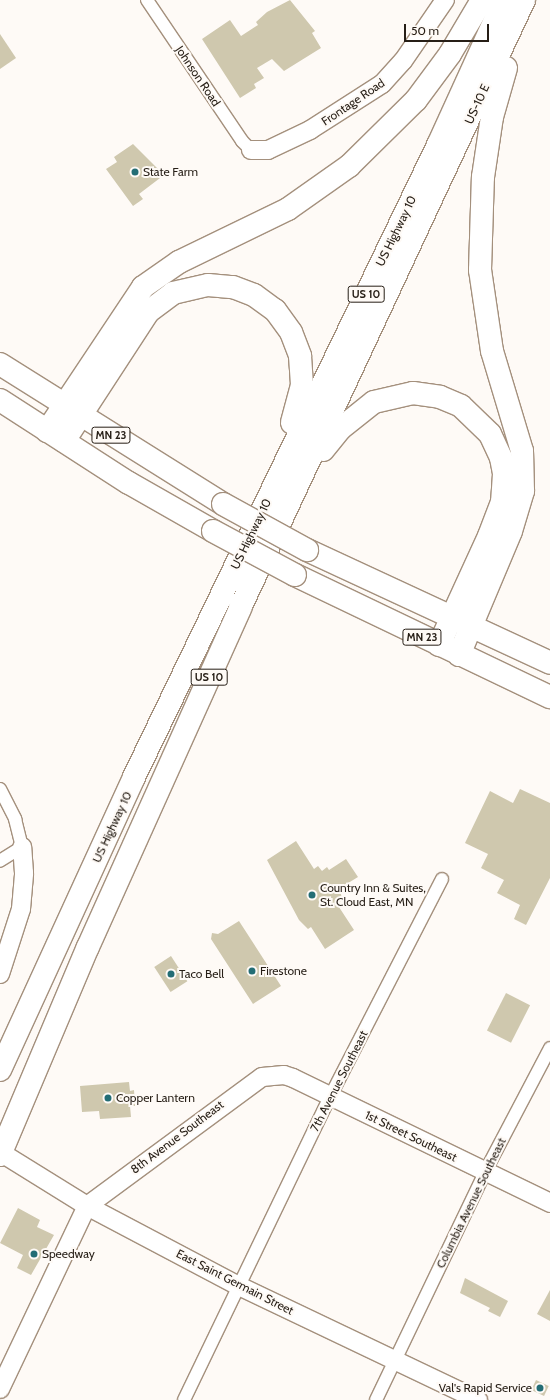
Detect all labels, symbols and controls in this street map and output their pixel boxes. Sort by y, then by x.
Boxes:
scale bar [406,16,491,42]
text: 50 m [411,23,439,38]
street label: Johnson Road [173,43,223,109]
street label: Frontage Road [319,76,387,128]
street label: US-10 E [462,82,492,126]
place label: State Farm [143,165,198,179]
marker: State Farm [130,167,140,177]
street label: US Highway 10 [373,193,419,269]
road number: US 10 [347,285,385,303]
road number: MN 23 [91,426,131,444]
street label: US Highway 10 [228,496,274,572]
road number: MN 23 [402,628,442,646]
road number: US 10 [190,668,228,686]
street label: US Highway 10 [89,789,135,865]
place label: Country Inn & Suites, St. Cloud East, MN [320,881,426,909]
marker: Country Inn & Suites, St. Cloud East, MN [307,890,317,900]
place label: Firestone [260,964,307,978]
marker: Firestone [247,966,257,976]
place label: Taco Bell [179,967,224,981]
marker: Taco Bell [166,969,176,979]
street label: 7th Avenue Southeast [307,1028,371,1134]
place label: Copper Lantern [116,1091,195,1105]
marker: Copper Lantern [103,1093,113,1103]
street label: 8th Avenue Southeast [128,1097,226,1177]
street label: 1st Street Southeast [363,1107,459,1165]
street label: Columbia Avenue Southeast [433,1135,509,1271]
street label: East Saint Germain Street [174,1246,296,1318]
place label: Speedway [42,1247,95,1261]
marker: Speedway [29,1249,39,1259]
place label: Val's Rapid Service [439,1381,532,1395]
marker: Val's Rapid Service [535,1383,545,1393]

